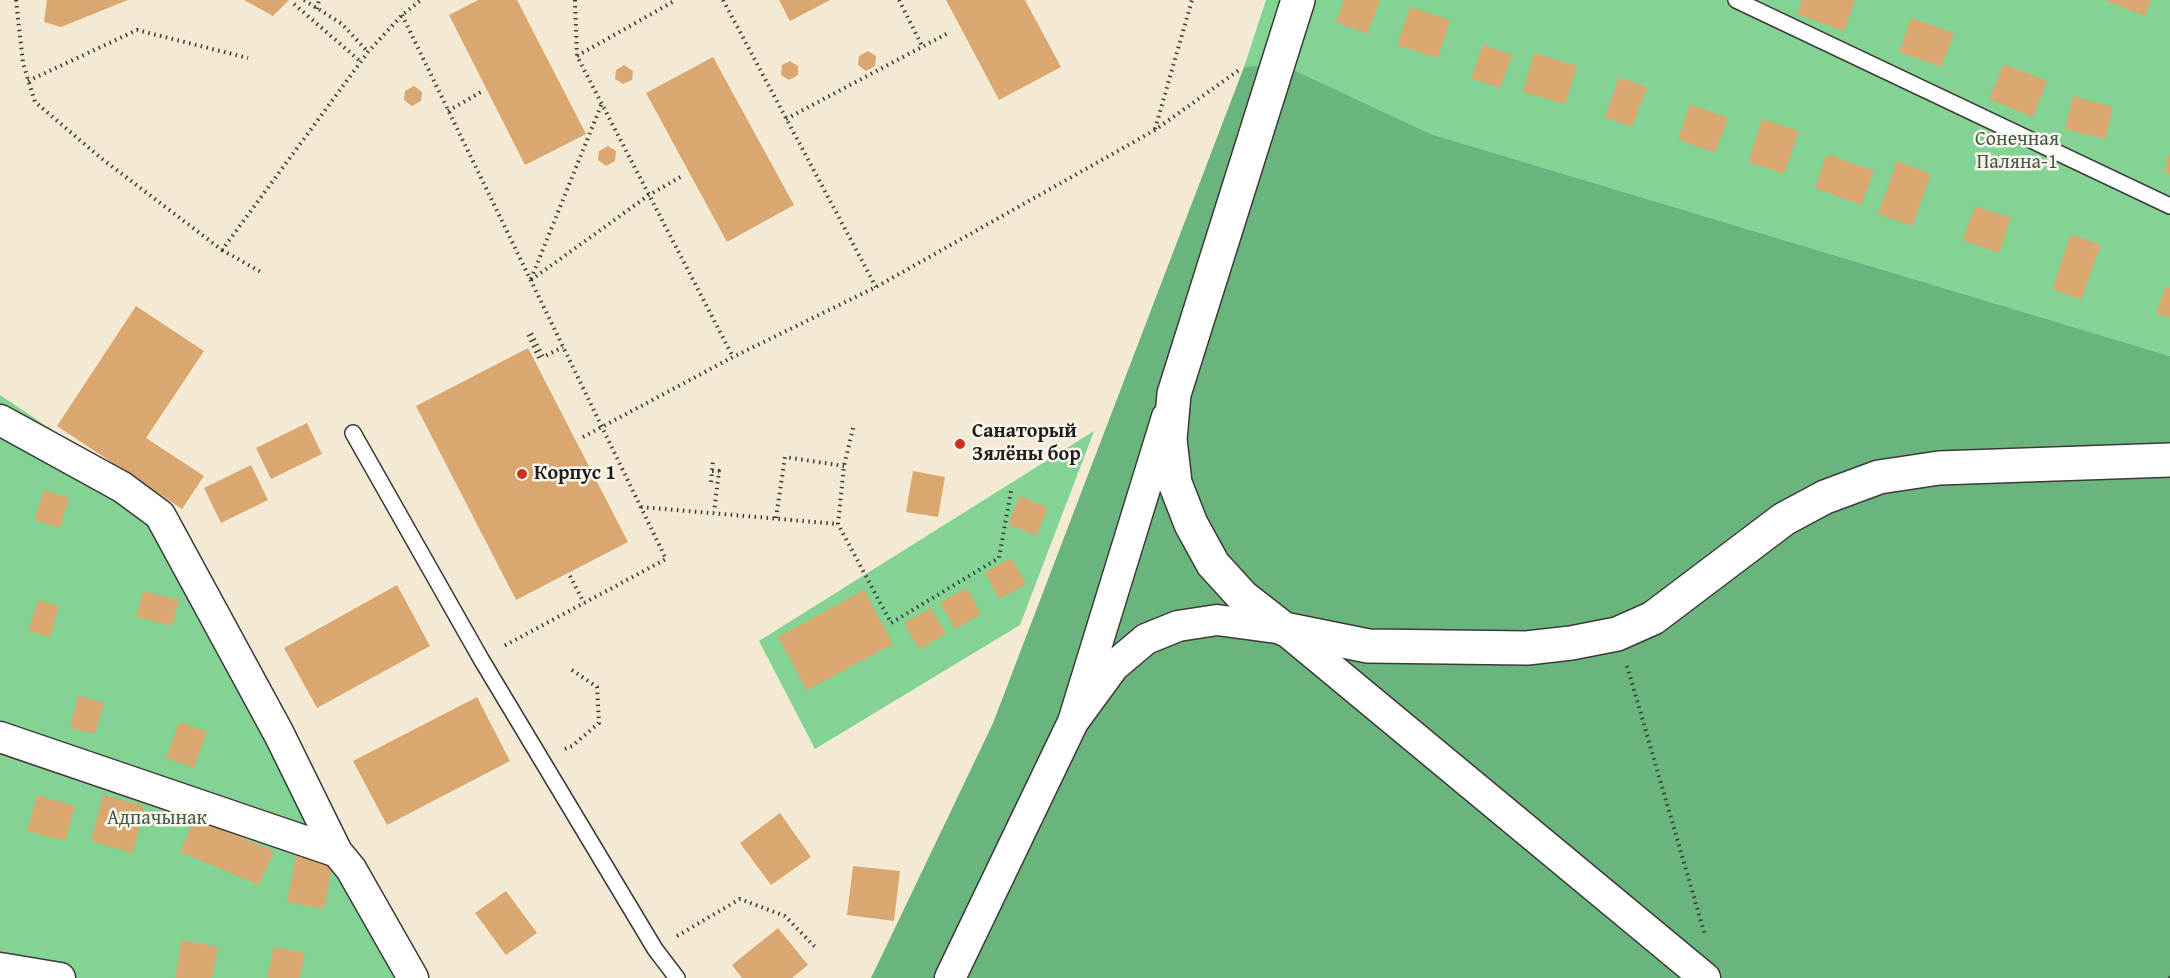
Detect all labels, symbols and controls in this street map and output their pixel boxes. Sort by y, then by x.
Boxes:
park label: Сонечная Паляна-1 [1975,128,2059,175]
place label: Санаторый Зялёны бор [972,420,1081,467]
marker: Санаторый Зялёны бор [953,437,967,451]
place label: Корпус 1 [534,462,616,486]
marker: Корпус 1 [515,467,529,481]
park label: Адпачынак [107,807,207,831]

